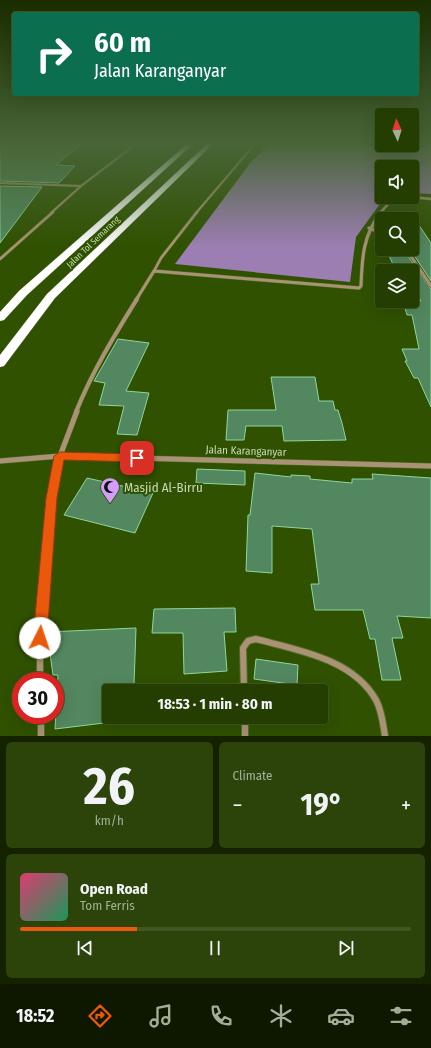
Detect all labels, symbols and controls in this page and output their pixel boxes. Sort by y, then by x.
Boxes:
text: 60 m [94,26,151,59]
icon: right [28,28,80,80]
text: Jalan Karanganyar [94,60,226,82]
north arrow [375,108,419,152]
map controls [375,108,419,308]
button: sound [375,160,419,204]
button: search [375,212,419,256]
street label: Jalan Tol Semarang [64,214,122,270]
button: layers [375,264,419,308]
pin [120,441,154,475]
street label: Jalan Karanganyar [205,443,287,459]
icon: arrive [126,447,148,469]
mosque icon: Masjid Al-Birru [99,476,121,504]
place label: Masjid Al-Birru [124,480,203,495]
position arrow [19,617,61,659]
speed limit sign: 30 [12,672,64,724]
text: 18:53 · 1 min · 80 m [158,695,272,713]
text: 26 [84,755,135,818]
text: Climate [233,768,273,783]
text: 19° [301,787,343,823]
text: − [233,792,242,819]
text: + [401,792,411,819]
text: km/h [95,813,124,828]
text: Open Road [80,880,148,898]
text: Tom Ferris [80,898,135,913]
icon: previous [74,937,96,959]
icon: pause [204,937,226,959]
icon: next [335,937,357,959]
icon: directions [86,1002,114,1030]
icon: music [147,1002,175,1030]
icon: phone [207,1002,235,1030]
icon: climate [267,1002,295,1030]
icon: car [327,1002,355,1030]
icon: filters [387,1002,415,1030]
text: 18:52 [16,1005,54,1027]

